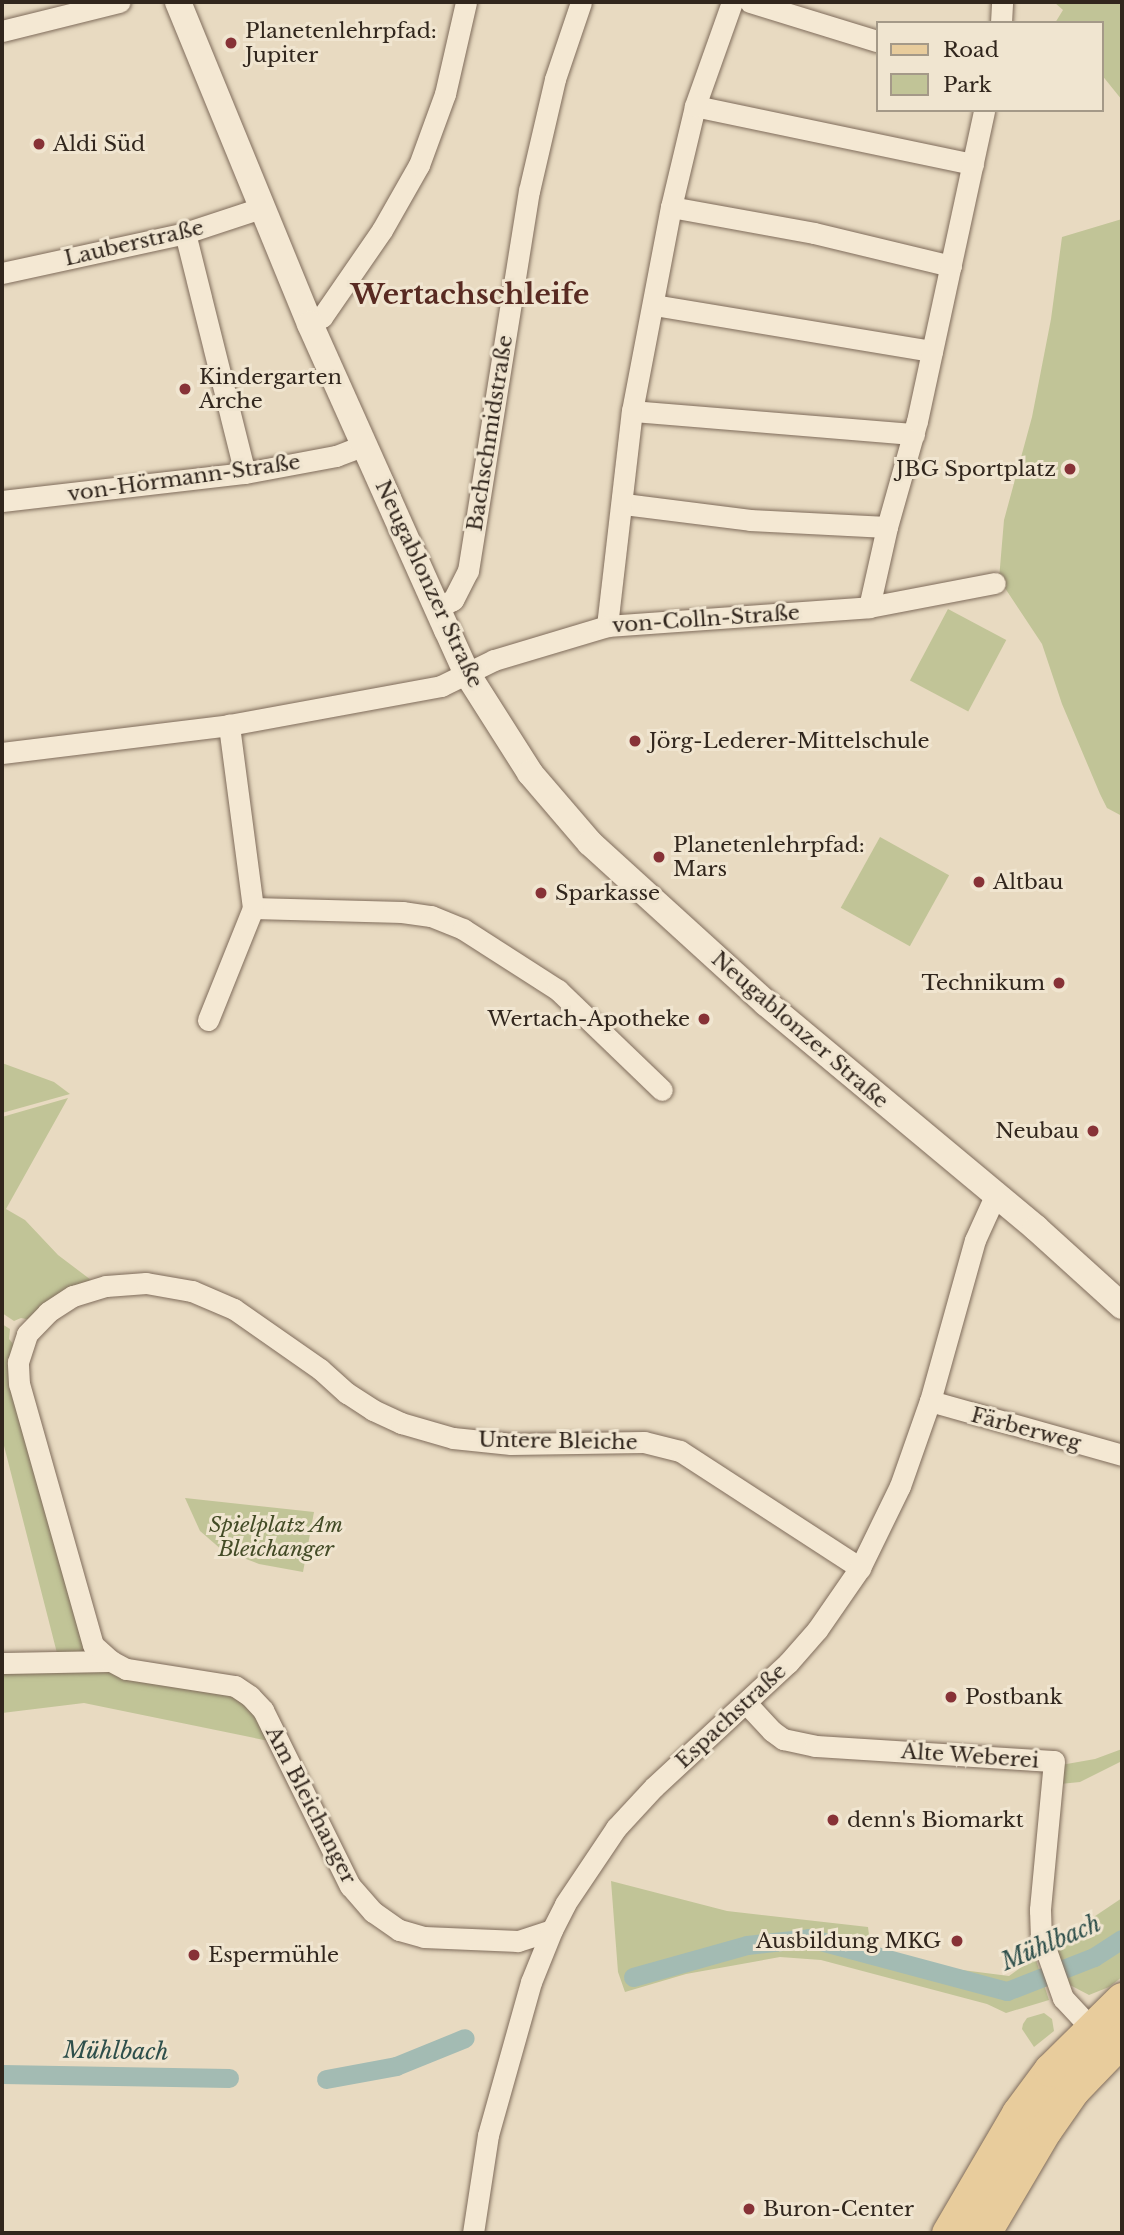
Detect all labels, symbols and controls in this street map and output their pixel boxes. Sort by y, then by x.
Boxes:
place label: Planetenlehrpfad: Jupiter [245,18,437,68]
legend [876,21,1103,112]
marker: Planetenlehrpfad: Jupiter [223,35,239,51]
text: Road [943,37,999,63]
text: Park [943,72,992,98]
place label: Aldi Süd [53,131,145,157]
marker: Aldi Süd [31,136,47,152]
street label: Lauberstraße [62,215,206,271]
district label: Wertachschleife [351,278,589,312]
street label: Bachschmidstraße [462,333,518,533]
place label: Kindergarten Arche [199,364,342,414]
marker: Kindergarten Arche [177,381,193,397]
street label: von-Hörmann-Straße [66,449,302,507]
place label: JBG Sportplatz [896,456,1056,482]
marker: JBG Sportplatz [1062,461,1078,477]
street label: Neugablonzer Straße [370,476,488,692]
street label: von-Colln-Straße [611,600,801,638]
place label: Jörg-Lederer-Mittelschule [649,728,930,754]
marker: Jörg-Lederer-Mittelschule [627,733,643,749]
place label: Planetenlehrpfad: Mars [673,832,865,882]
marker: Planetenlehrpfad: Mars [651,849,667,865]
place label: Altbau [993,869,1063,895]
marker: Altbau [971,874,987,890]
place label: Sparkasse [555,880,660,906]
marker: Sparkasse [533,885,549,901]
street label: Neugablonzer Straße [706,946,894,1114]
place label: Technikum [921,970,1045,996]
marker: Technikum [1051,975,1067,991]
place label: Wertach-Apotheke [487,1006,690,1032]
marker: Wertach-Apotheke [696,1011,712,1027]
place label: Neubau [995,1118,1079,1144]
marker: Neubau [1085,1123,1101,1139]
street label: Färberweg [968,1402,1084,1456]
street label: Untere Bleiche [478,1427,638,1455]
park label: Spielplatz Am Bleichanger [208,1512,344,1562]
street label: Espachstraße [671,1658,791,1774]
place label: Postbank [965,1684,1063,1710]
marker: Postbank [943,1689,959,1705]
street label: Am Bleichanger [260,1722,362,1888]
street label: Alte Weberei [900,1739,1040,1773]
place label: denn's Biomarkt [847,1807,1024,1833]
marker: denn's Biomarkt [825,1812,841,1828]
water label: Mühlbach [997,1910,1105,1976]
place label: Ausbildung MKG [756,1928,941,1954]
marker: Ausbildung MKG [947,1931,967,1951]
place label: Espermühle [208,1942,339,1968]
marker: Espermühle [186,1947,202,1963]
water label: Mühlbach [63,2036,169,2066]
place label: Buron-Center [763,2196,914,2222]
marker: Buron-Center [741,2201,757,2217]

